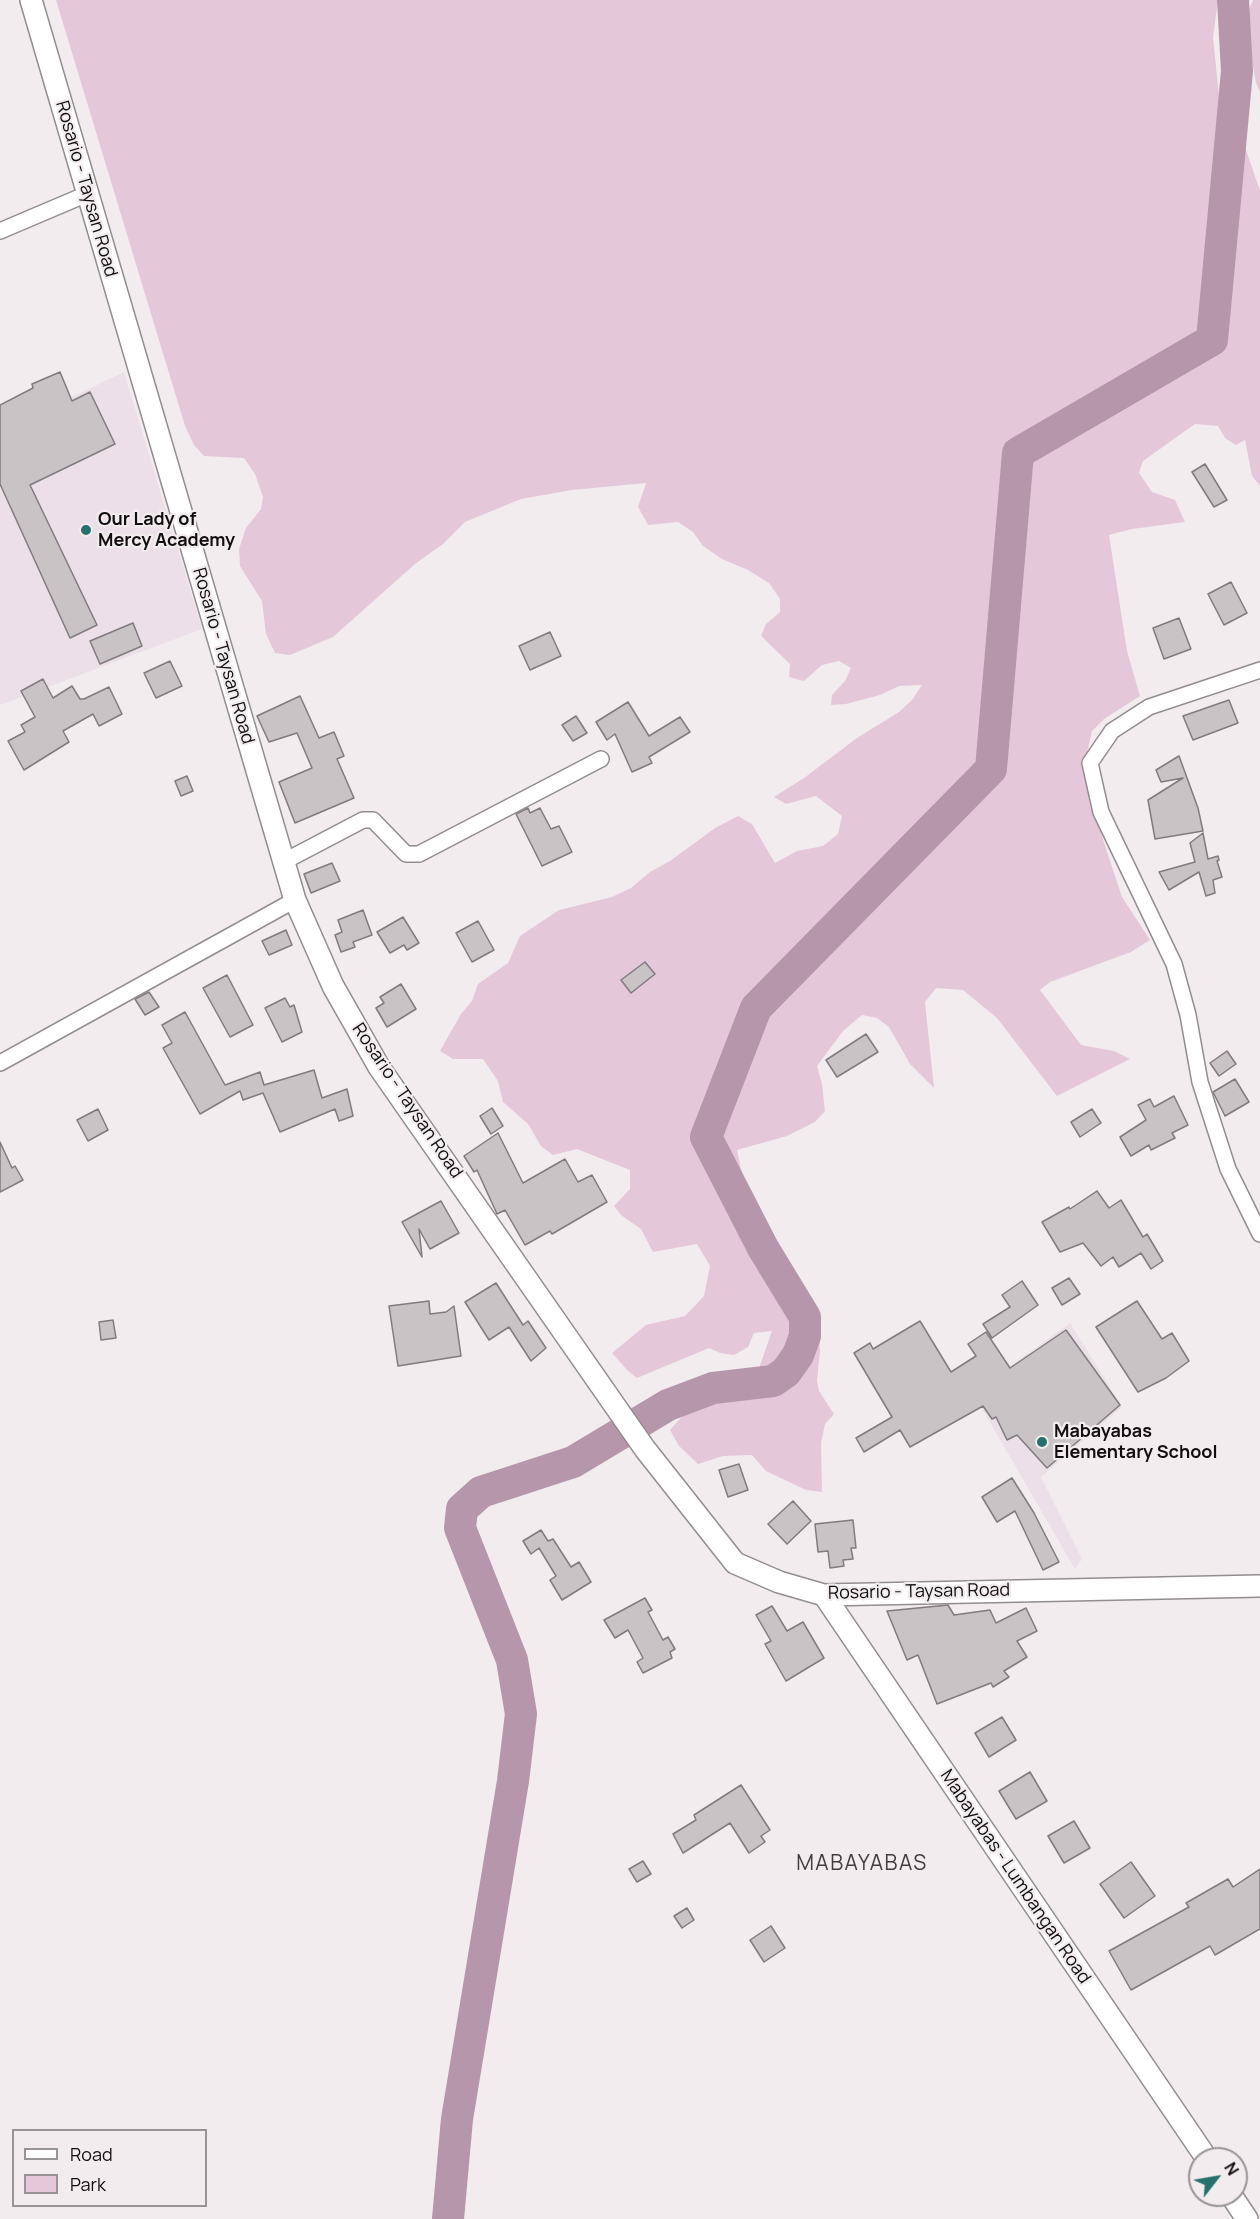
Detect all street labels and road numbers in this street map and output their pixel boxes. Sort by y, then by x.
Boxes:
street label: Rosario - Taysan Road [50,98,122,280]
street label: Rosario - Taysan Road [187,565,259,747]
street label: Rosario - Taysan Road [347,1019,467,1183]
street label: Rosario - Taysan Road [828,1580,1010,1604]
street label: Mabayabas - Lumbangan Road [935,1766,1095,1988]

